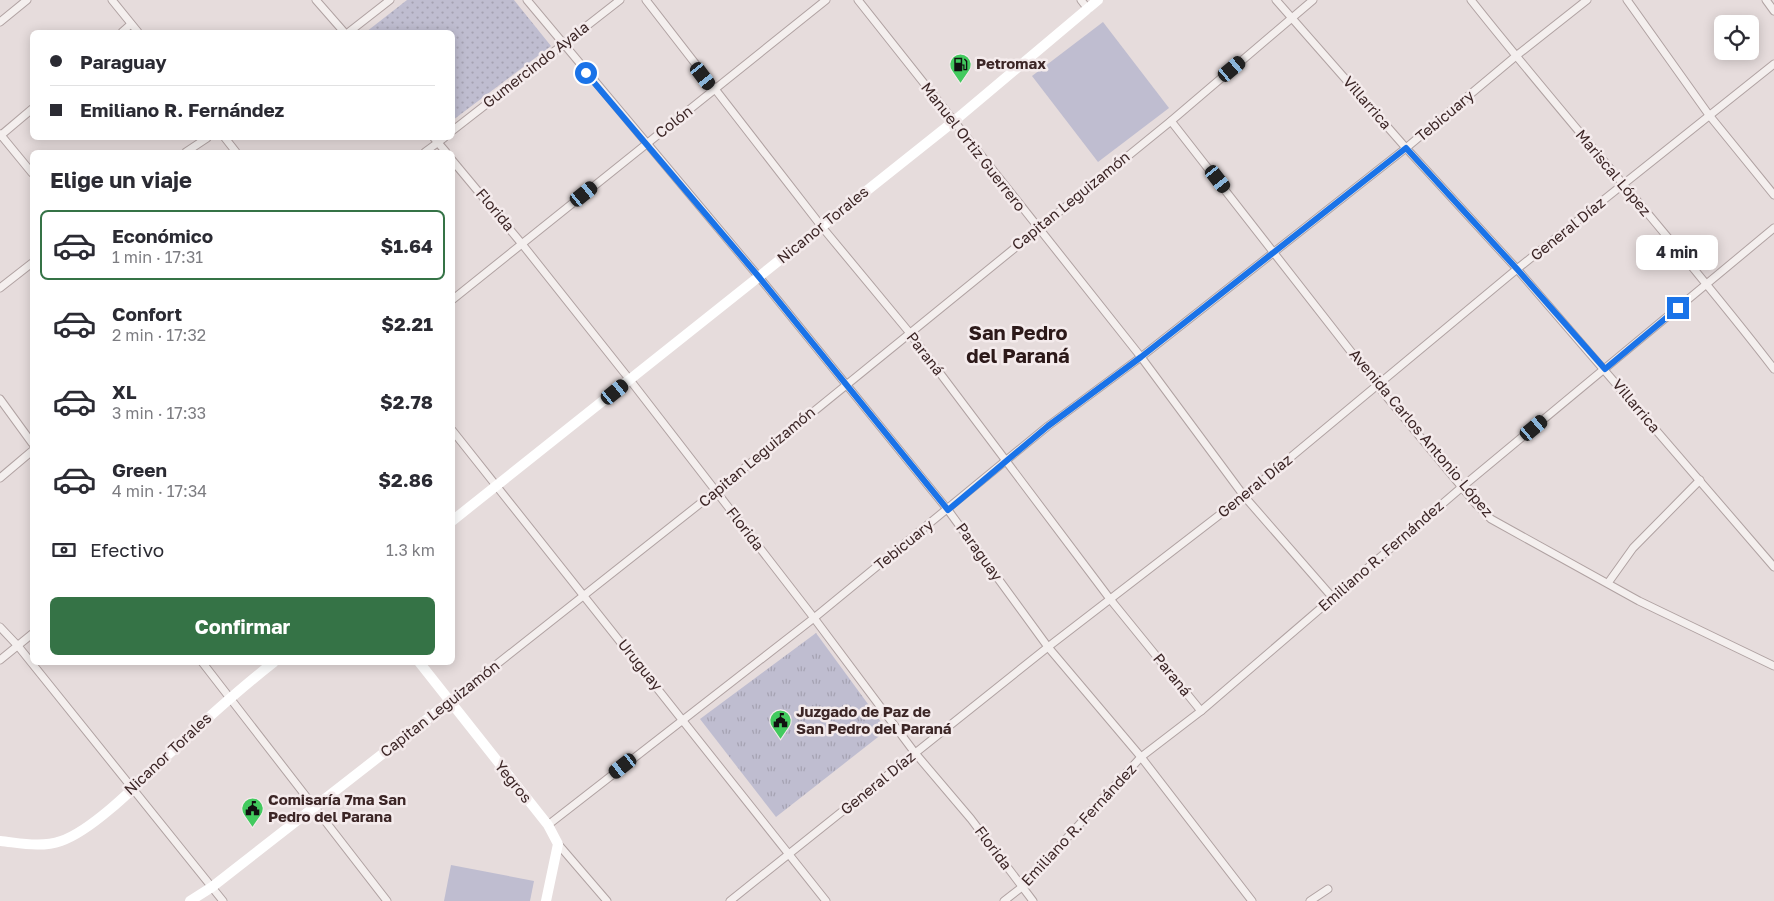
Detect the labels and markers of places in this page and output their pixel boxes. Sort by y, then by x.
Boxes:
fuel station icon: Petromax [948,52,972,83]
place label: Petromax [976,54,1046,72]
place label: Juzgado de Paz de San Pedro del Paraná [796,702,952,737]
public building icon: Juzgado de Paz de San Pedro del Paraná [768,709,792,740]
place label: Comisaría 7ma San Pedro del Parana [268,790,406,825]
public building icon: Comisaría 7ma San Pedro del Parana [240,797,264,828]

